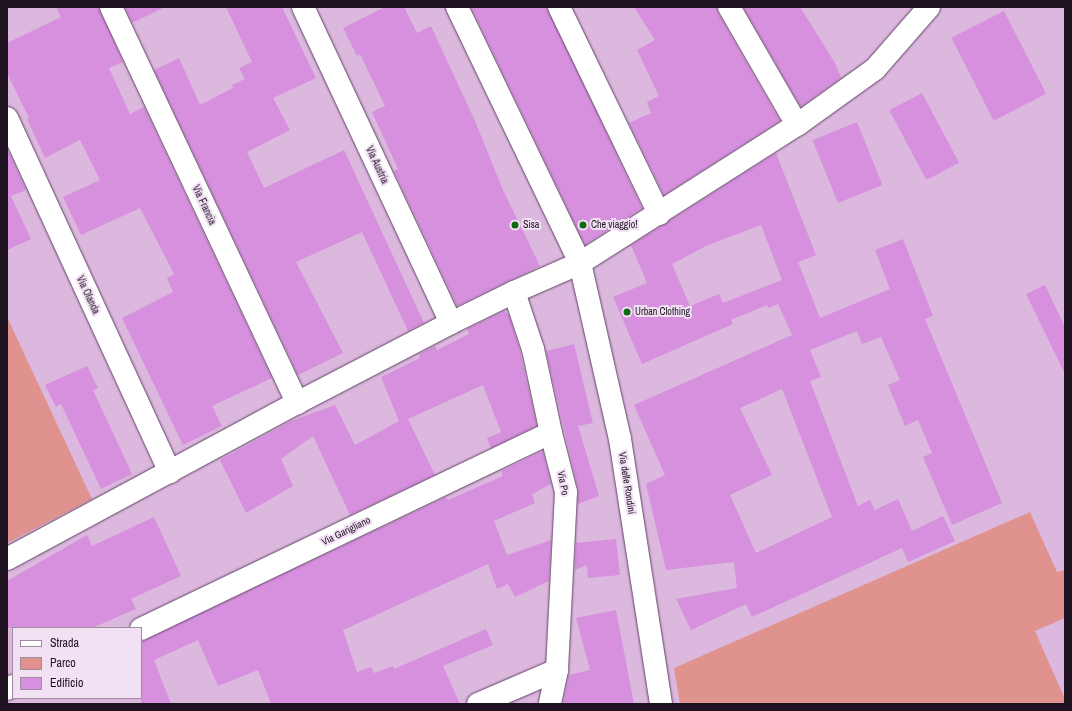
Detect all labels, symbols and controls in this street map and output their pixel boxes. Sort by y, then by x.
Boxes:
street label: Via Austria [363,144,391,186]
street label: Via Francia [190,183,218,227]
place label: Sisa [523,219,539,231]
place label: Che viaggio! [591,219,637,231]
marker: Sisa [510,220,520,230]
marker: Che viaggio! [578,220,588,230]
street label: Via Olanda [74,274,102,316]
place label: Urban Clothing [635,306,690,318]
marker: Urban Clothing [622,307,632,317]
street label: Via delle Rondini [616,451,638,515]
street label: Via Po [555,470,571,496]
street label: Via Garigliano [320,514,372,548]
legend [12,627,142,699]
text: Strada [50,635,79,651]
text: Parco [50,655,76,671]
text: Edificio [50,675,83,691]

